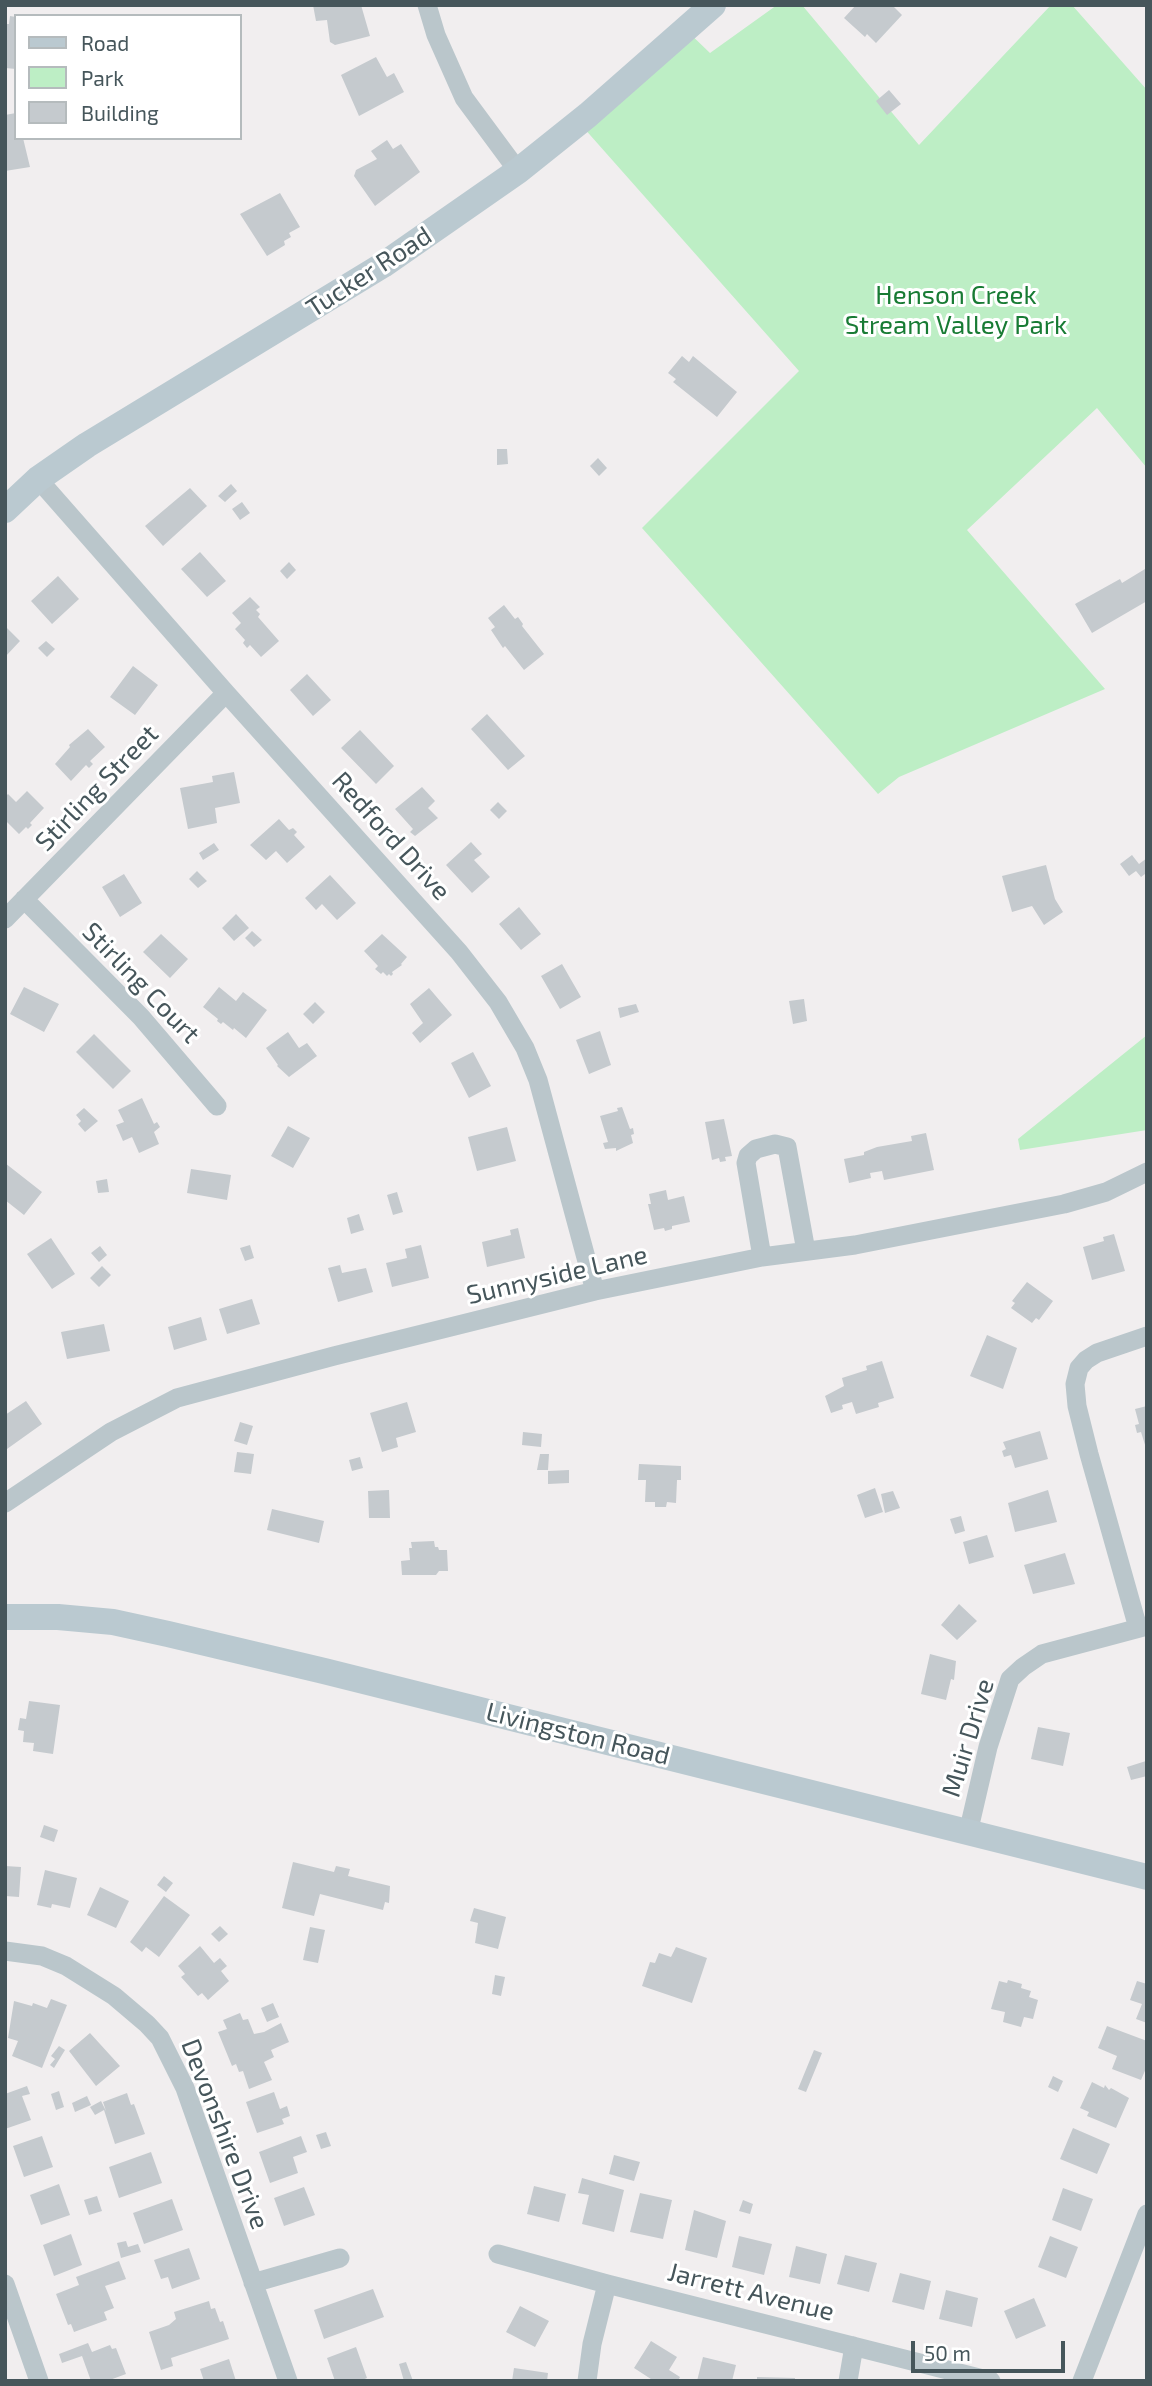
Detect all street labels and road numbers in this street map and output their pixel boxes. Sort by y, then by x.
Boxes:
street label: Tucker Road [300,220,438,324]
street label: Stirling Street [29,719,165,857]
street label: Redford Drive [325,765,457,907]
street label: Stirling Court [76,916,206,1050]
street label: Sunnyside Lane [464,1239,650,1311]
street label: Muir Drive [935,1675,1001,1801]
street label: Livingston Road [483,1696,673,1772]
street label: Devonshire Drive [174,2035,276,2233]
street label: Jarrett Avenue [665,2256,837,2328]

